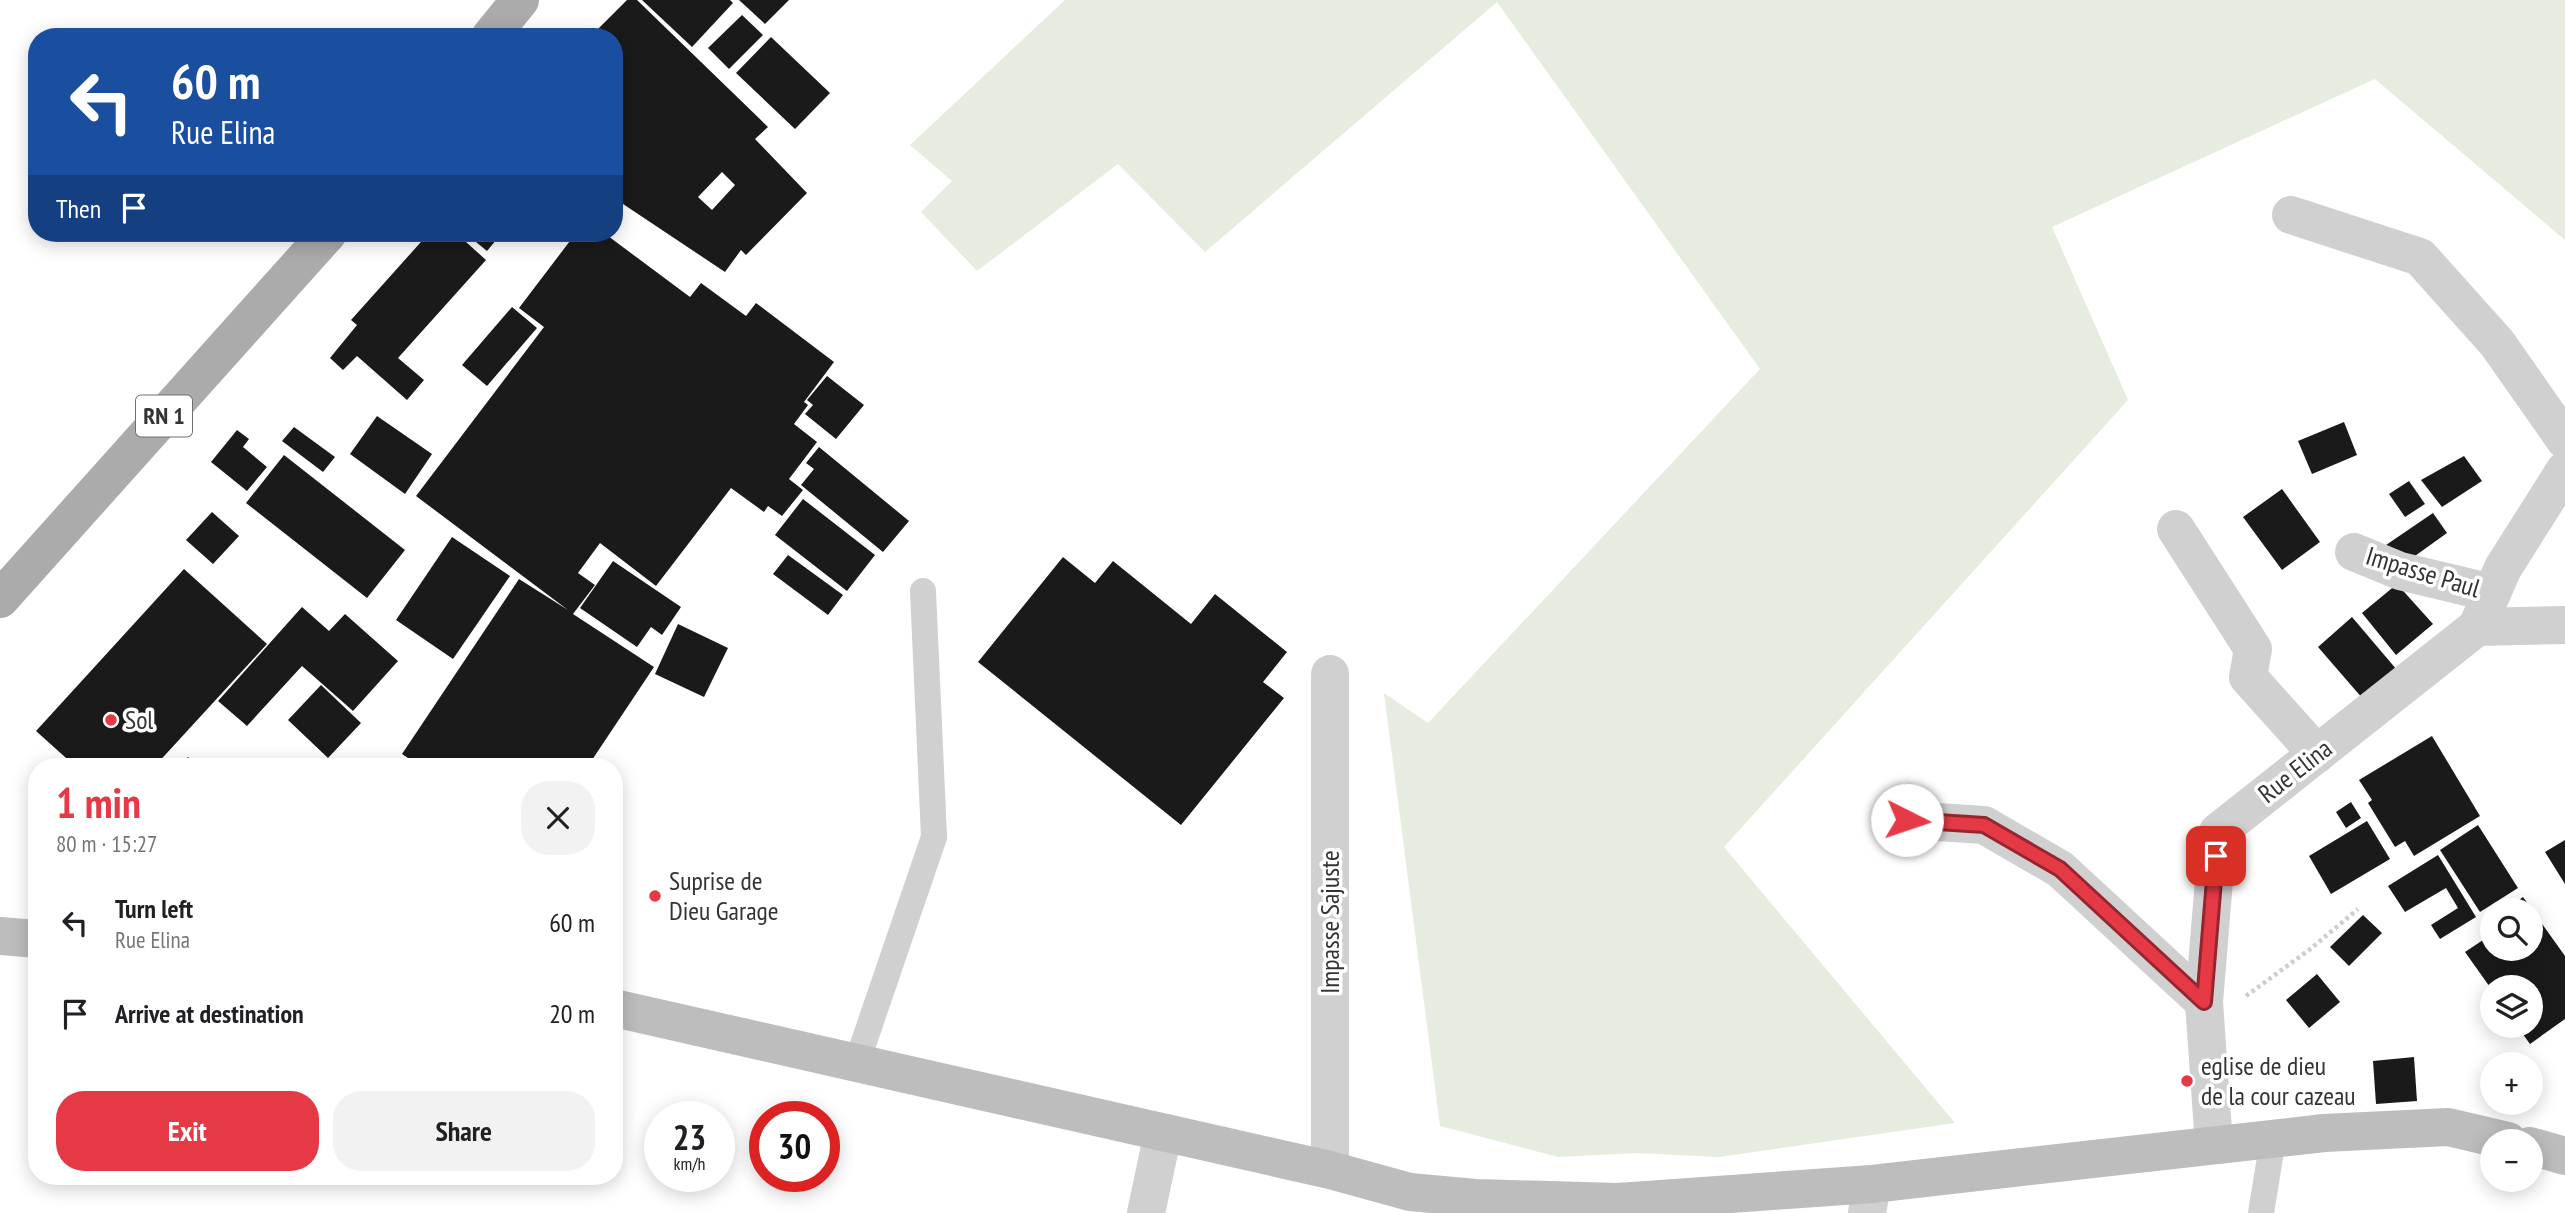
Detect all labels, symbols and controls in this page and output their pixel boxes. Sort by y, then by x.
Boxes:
text: 60 m [171,49,260,113]
icon: left [56,56,147,147]
text: Rue Elina [171,111,275,153]
icon: arrive [115,189,153,227]
text: Then [56,192,101,225]
road number: RN 1 [136,396,192,436]
street label: Impasse Paul [2362,539,2484,604]
place label: Sol [125,703,153,736]
marker: Sol [103,712,119,728]
street label: Rue Elina [2251,732,2338,810]
text: 1 min [56,775,141,830]
button: close [521,781,595,855]
position arrow [1870,783,1944,857]
pin [2186,826,2246,886]
text: 80 m · 15:27 [56,829,157,858]
icon: arrive [2197,837,2235,875]
street label: Impasse Sajuste [1313,850,1346,994]
place label: Suprise de Dieu Garage [669,864,779,927]
marker: Suprise de Dieu Garage [647,888,663,904]
text: Turn left [115,892,193,925]
map controls [2480,898,2543,1192]
button: search [2480,898,2543,961]
icon: left [56,904,94,942]
text: 60 m [549,906,595,939]
text: Rue Elina [115,925,190,954]
button: layers [2480,975,2543,1038]
icon: arrive [56,995,94,1033]
text: Arrive at destination [115,997,304,1030]
text: 20 m [549,997,595,1030]
place label: eglise de dieu de la cour cazeau [2201,1049,2356,1112]
button: + [2480,1052,2543,1115]
marker: eglise de dieu de la cour cazeau [2179,1073,2195,1089]
button: Exit [56,1091,319,1171]
button: Share [333,1091,595,1171]
speed limit sign: 30 [749,1101,840,1192]
text: 23 [673,1114,706,1160]
button: − [2480,1129,2543,1192]
text: km/h [674,1152,705,1175]

